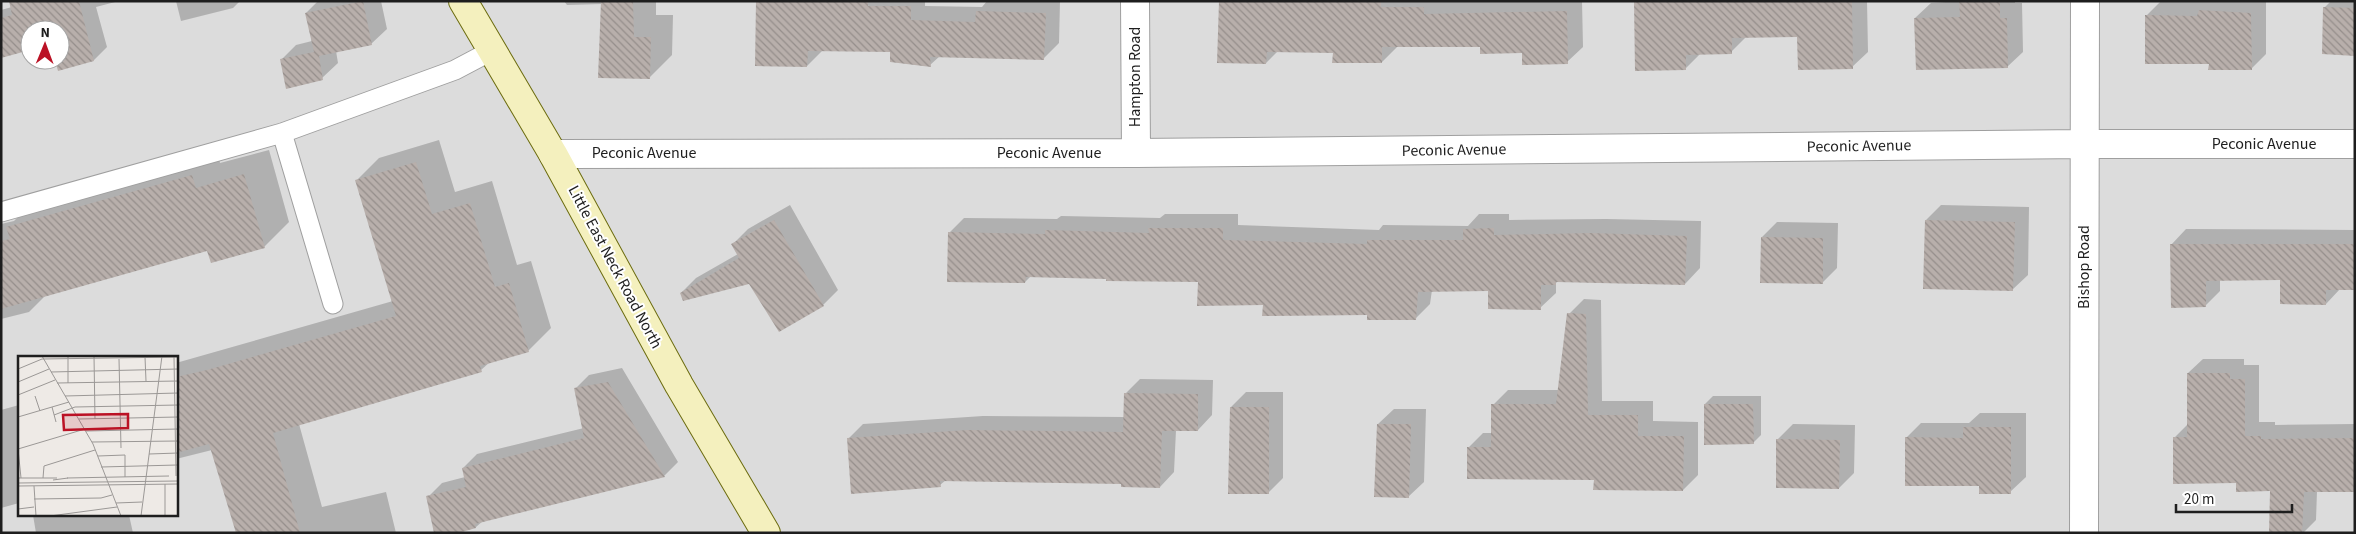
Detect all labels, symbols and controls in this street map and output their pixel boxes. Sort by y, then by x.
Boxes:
north arrow [20,20,70,70]
text: N [40,23,50,43]
street label: Hampton Road [1124,27,1146,127]
street label: Peconic Avenue [2212,133,2316,155]
street label: Peconic Avenue [1806,134,1912,158]
street label: Peconic Avenue [1401,138,1507,162]
street label: Peconic Avenue [592,142,696,164]
street label: Peconic Avenue [997,142,1101,164]
street label: Little East Neck Road North [563,182,667,352]
street label: Bishop Road [2073,225,2095,309]
inset map [18,356,178,516]
scale bar [2176,482,2292,514]
text: 20 m [2184,489,2214,510]

